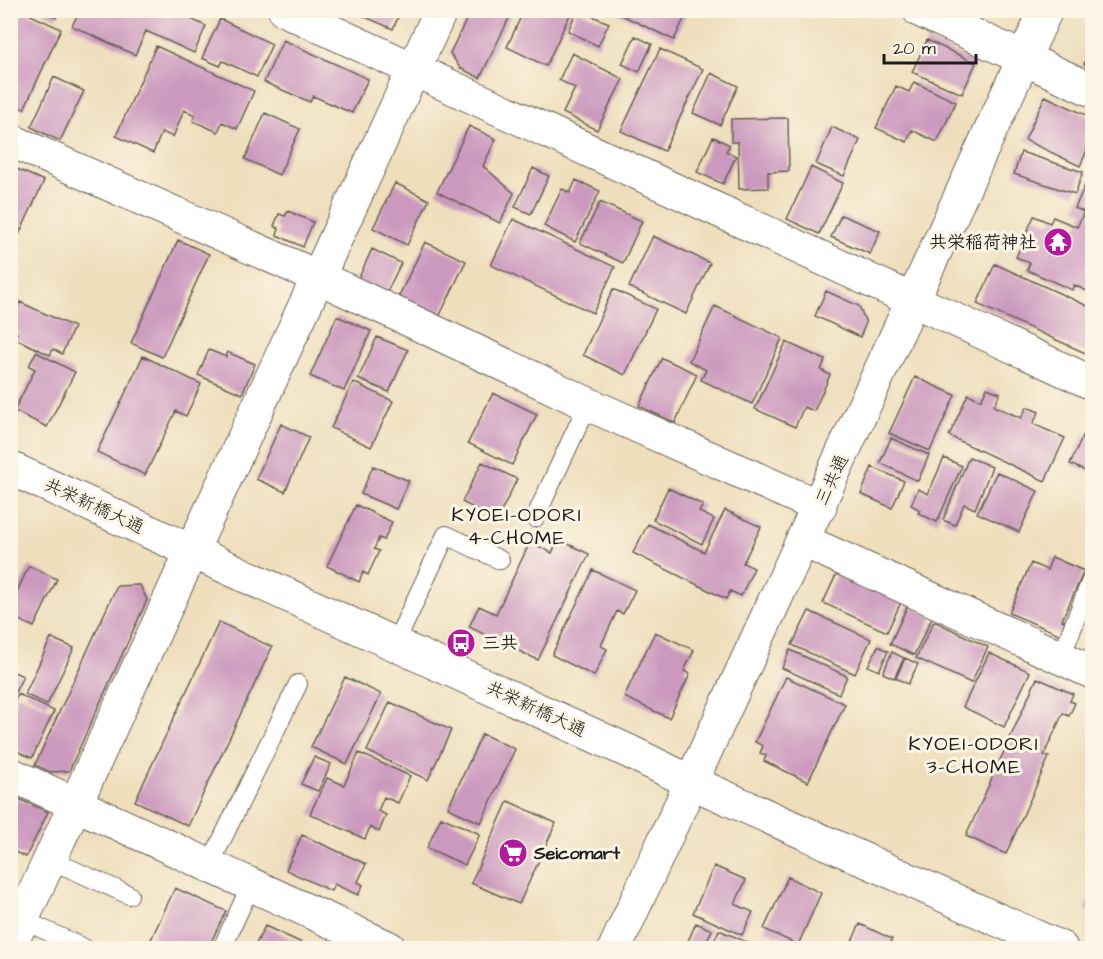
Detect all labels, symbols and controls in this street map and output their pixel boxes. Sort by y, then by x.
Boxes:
scale bar [884,27,976,65]
text: 20 m [893,36,936,61]
temple icon: 共栄稲荷神社 [1042,226,1074,258]
place label: 共栄稲荷神社 [929,230,1037,255]
street label: 三共通 [809,450,855,510]
street label: 共栄新橋大通 [40,472,148,540]
district label: KYOEI-ODORI 4-CHOME [452,501,582,552]
bus stop icon: 三共 [445,627,477,659]
place label: 三共 [482,631,518,656]
street label: 共栄新橋大通 [482,675,590,743]
district label: KYOEI-ODORI 3-CHOME [909,730,1039,781]
supermarket icon: Seicomart [497,837,529,869]
place label: Seicomart [533,841,621,866]

